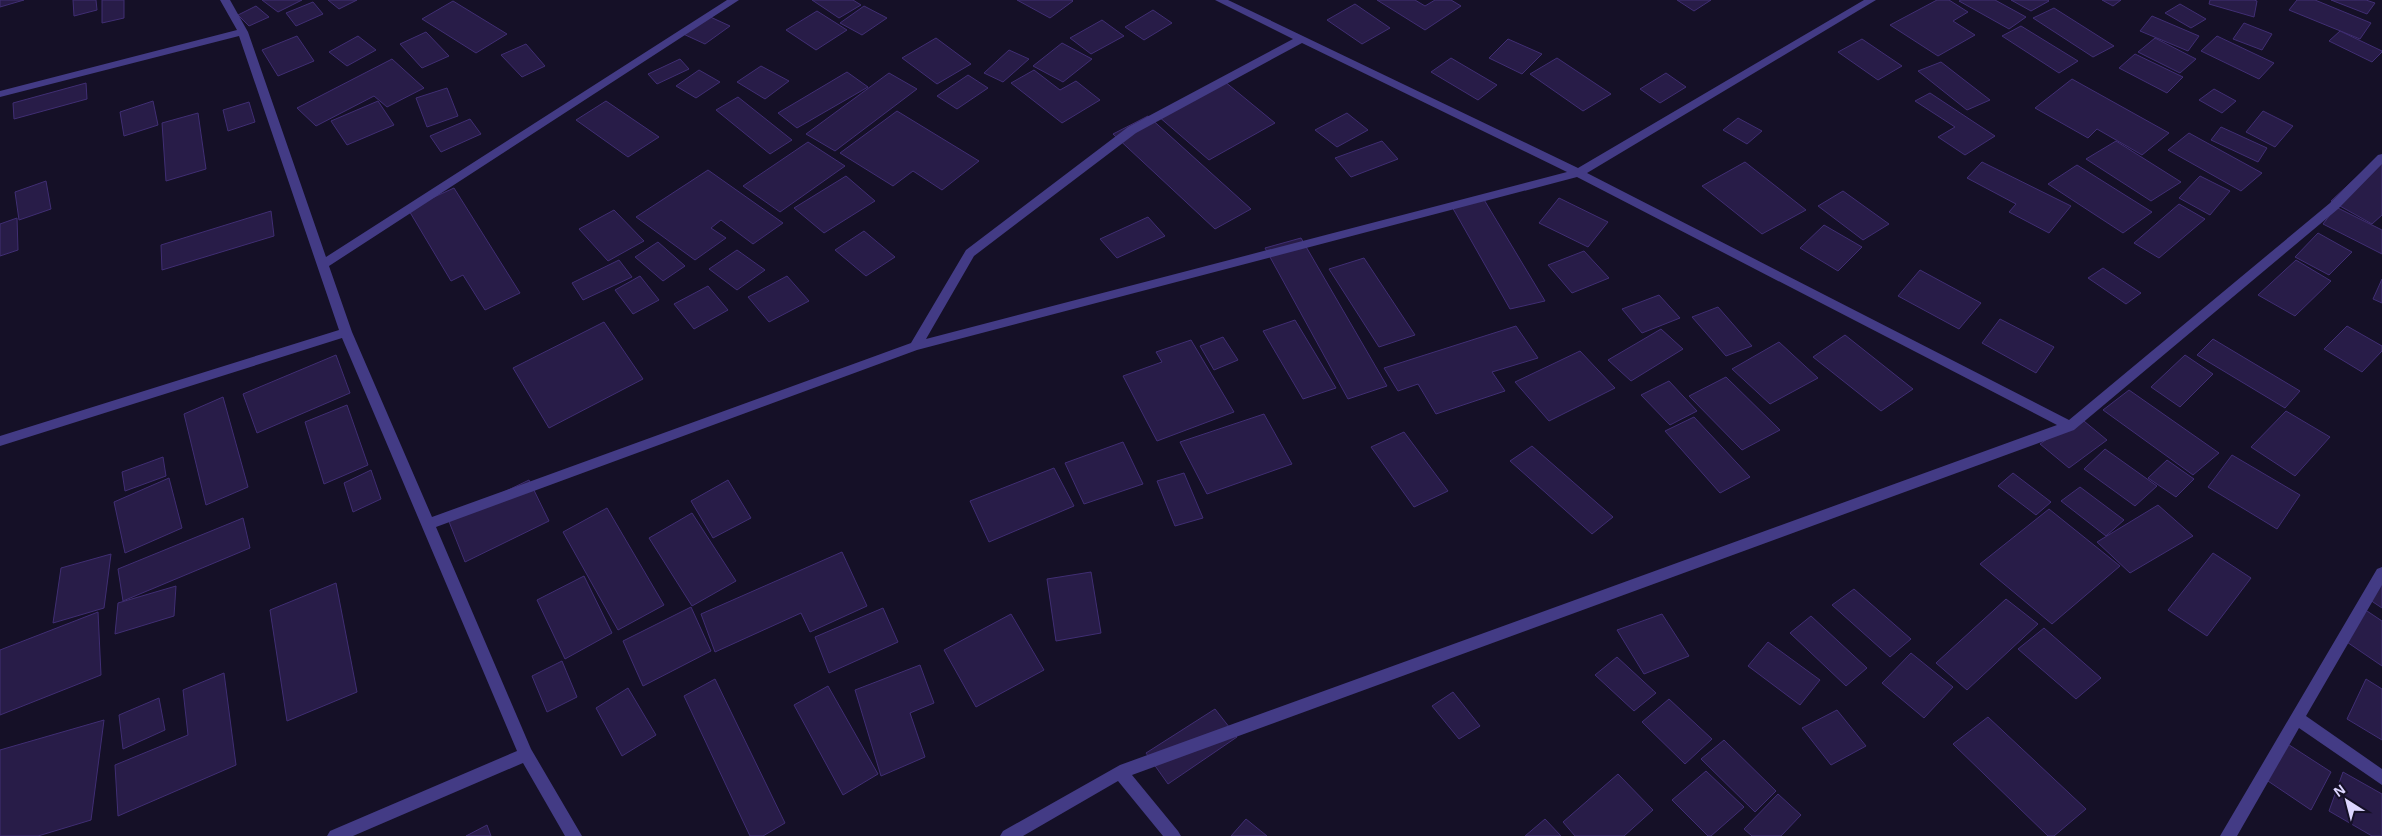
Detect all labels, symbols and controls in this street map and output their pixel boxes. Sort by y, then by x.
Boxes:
north arrow [2322,776,2372,826]
text: N [2331,781,2348,800]

